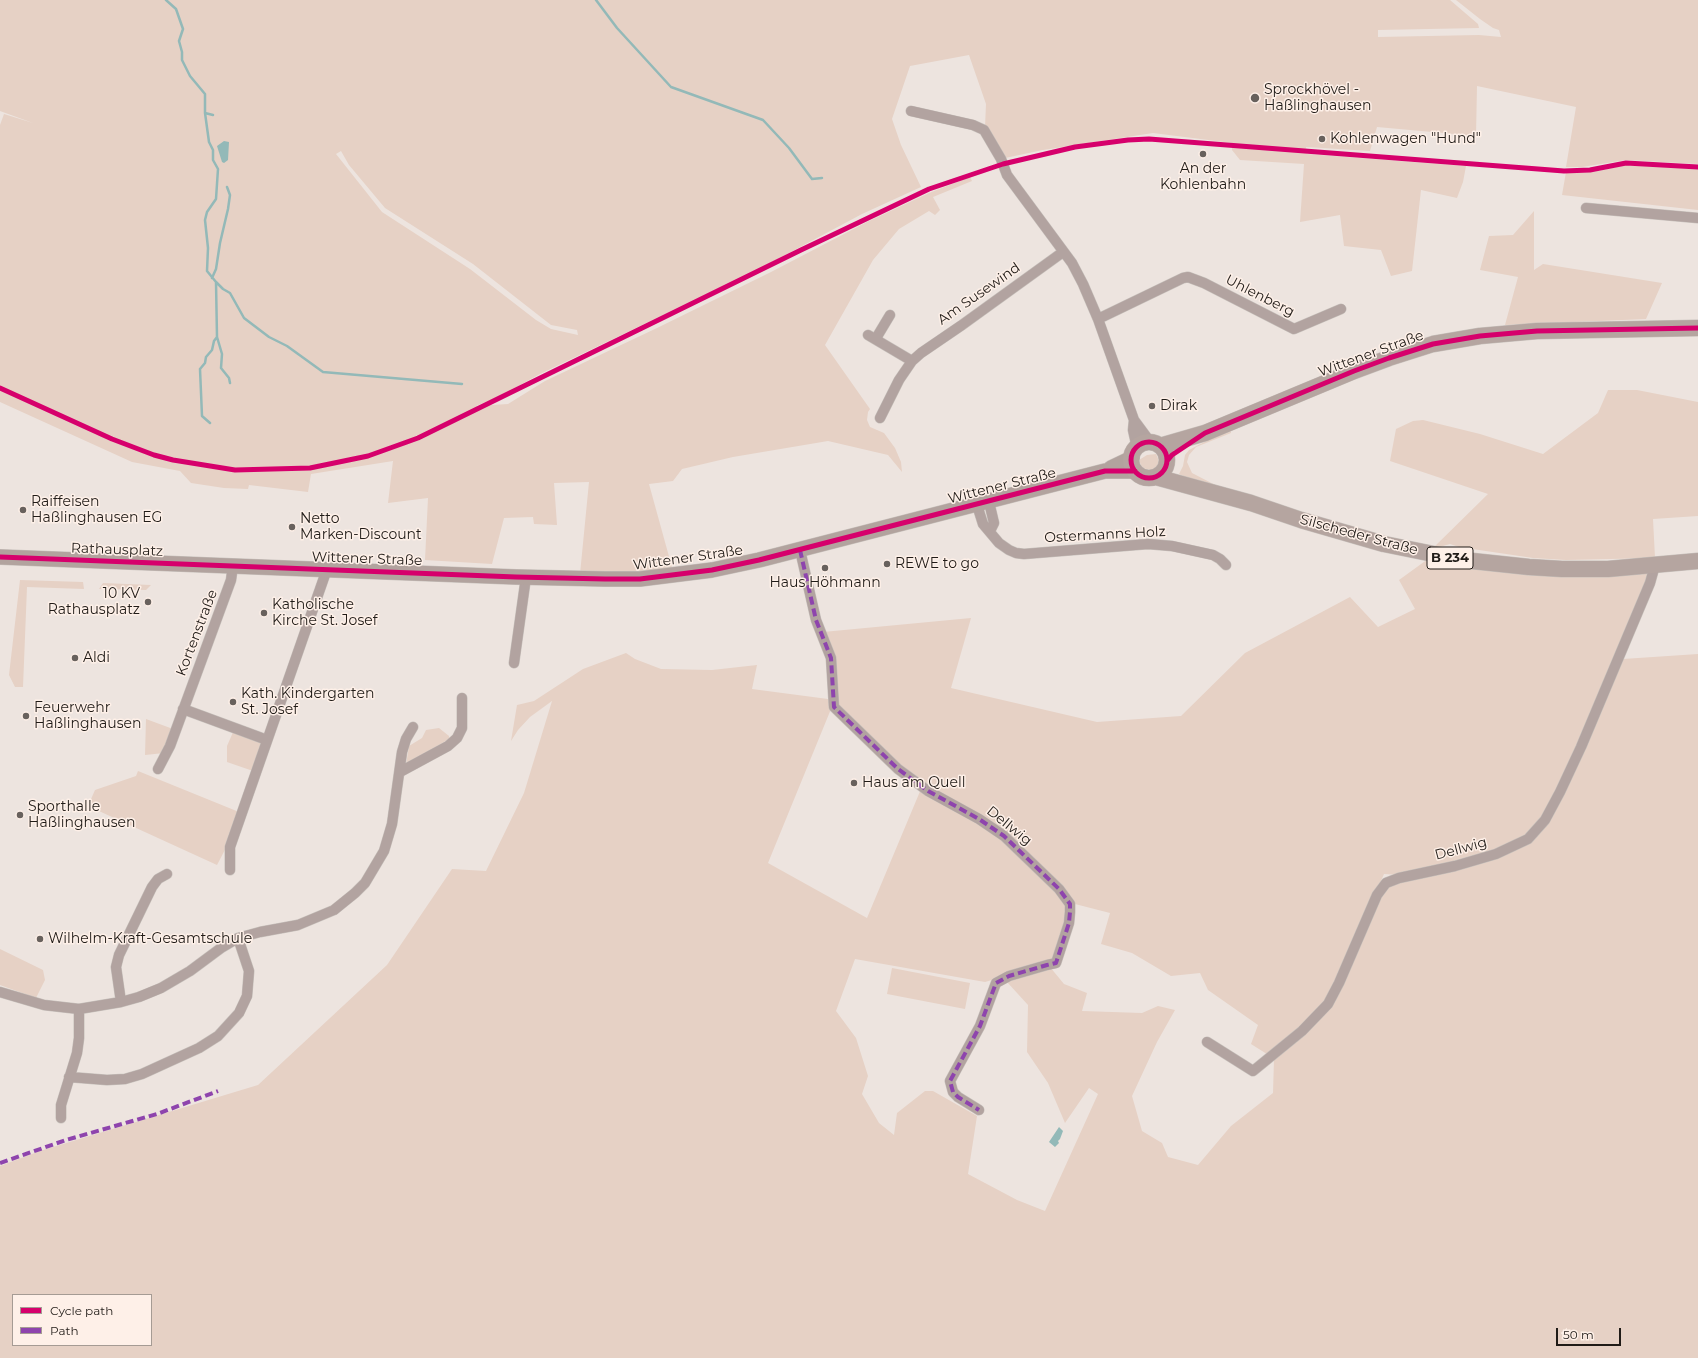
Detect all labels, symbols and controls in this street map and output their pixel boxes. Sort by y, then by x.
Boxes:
place label: Sprockhövel - Haßlinghausen [1264,82,1371,114]
marker: Sprockhövel - Haßlinghausen [1249,92,1261,104]
place label: Kohlenwagen "Hund" [1330,131,1481,147]
marker: Kohlenwagen "Hund" [1317,134,1327,144]
marker: An der Kohlenbahn [1198,149,1208,159]
place label: An der Kohlenbahn [1160,161,1246,194]
street label: Am Susewind [935,259,1023,329]
street label: Uhlenberg [1223,271,1297,321]
street label: Wittener Straße [1316,327,1426,381]
place label: Dirak [1160,398,1197,414]
marker: Dirak [1147,401,1157,411]
street label: Wittener Straße [946,464,1058,508]
place label: Raiffeisen Haßlinghausen EG [31,494,162,526]
marker: Raiffeisen Haßlinghausen EG [18,505,28,515]
place label: Netto Marken-Discount [300,511,422,544]
street label: Silscheder Straße [1298,511,1420,559]
marker: Netto Marken-Discount [287,522,297,532]
street label: Ostermanns Holz [1044,523,1166,547]
street label: Rathausplatz [71,540,163,560]
street label: Wittener Straße [632,542,744,574]
road number: B 234 [1427,547,1473,569]
street label: Wittener Straße [311,549,423,569]
place label: REWE to go [895,556,979,572]
marker: REWE to go [882,559,892,569]
marker: Haus Höhmann [820,563,830,573]
place label: Haus Höhmann [769,575,881,591]
place label: 10 KV Rathausplatz [48,586,140,618]
street label: Kortenstraße [173,587,221,679]
marker: 10 KV Rathausplatz [143,597,153,607]
place label: Katholische Kirche St. Josef [272,597,377,630]
marker: Katholische Kirche St. Josef [259,608,269,618]
place label: Aldi [83,650,110,666]
marker: Aldi [70,653,80,663]
place label: Kath. Kindergarten St. Josef [241,686,374,718]
marker: Kath. Kindergarten St. Josef [228,697,238,707]
place label: Feuerwehr Haßlinghausen [34,700,141,732]
marker: Feuerwehr Haßlinghausen [21,711,31,721]
place label: Haus am Quell [862,775,965,791]
marker: Haus am Quell [849,778,859,788]
place label: Sporthalle Haßlinghausen [28,799,135,832]
street label: Dellwig [983,803,1035,849]
marker: Sporthalle Haßlinghausen [15,810,25,820]
street label: Dellwig [1433,834,1489,864]
place label: Wilhelm-Kraft-Gesamtschule [48,931,252,947]
marker: Wilhelm-Kraft-Gesamtschule [35,934,45,944]
legend [12,1294,152,1346]
text: Cycle path [50,1303,113,1318]
scale bar [1558,1320,1623,1346]
text: Path [50,1323,79,1338]
text: 50 m [1563,1327,1594,1342]

